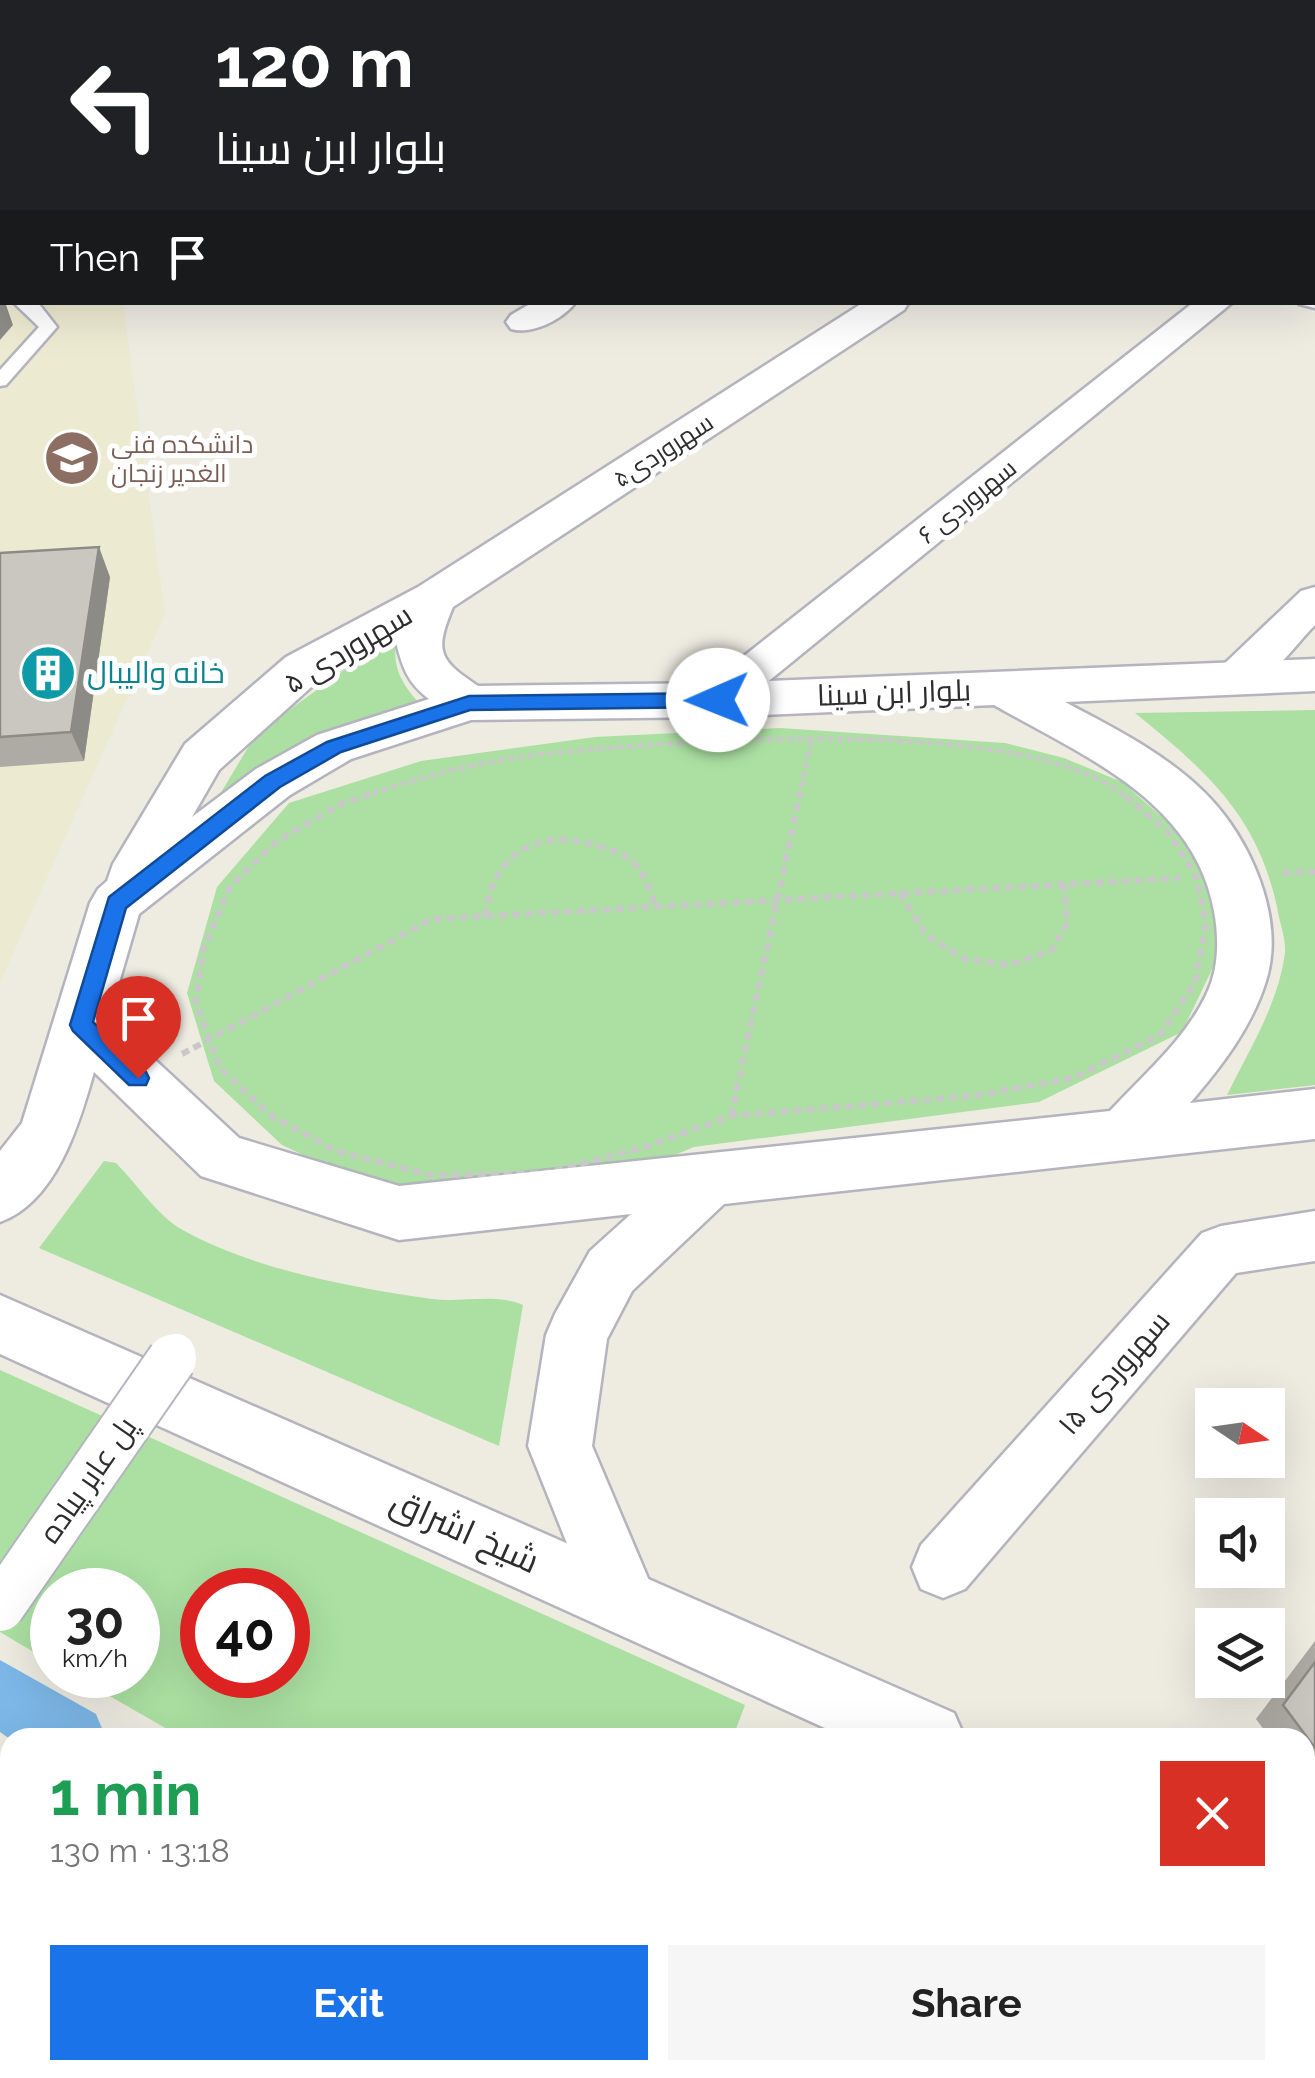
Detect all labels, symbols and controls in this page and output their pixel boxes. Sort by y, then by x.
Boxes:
text: 120 m [215,21,414,103]
icon: left [50,40,180,170]
text: بلوار ابن سینا [215,122,446,175]
icon: arrive [160,230,215,285]
text: Then [50,235,140,280]
street label: سهروردی۵ [607,407,719,493]
school or university icon: دانشکده فنی الغدیر زنجان [42,428,102,488]
place label: دانشکده فنی الغدیر زنجان [111,429,253,488]
street label: سهروردی ۶ [912,452,1022,550]
street label: سهروردی ۵ [277,597,419,701]
building icon: خانه والیبال [18,643,78,703]
position arrow [666,648,770,752]
place label: خانه والیبال [87,655,225,690]
street label: بلوار ابن سینا [816,672,972,714]
pin [96,976,181,1079]
icon: arrive [111,991,166,1046]
street label: سهروردی ۱۵ [1050,1304,1178,1442]
north arrow [1195,1388,1285,1478]
map controls [1195,1388,1285,1698]
street label: پل عابر پیاده [32,1410,145,1551]
street label: شیخ اشراق [383,1480,546,1584]
button: sound [1195,1498,1285,1588]
speed limit sign: 40 [180,1568,310,1698]
text: 30 [66,1591,124,1650]
button: layers [1195,1608,1285,1698]
text: km/h [62,1643,128,1673]
text: 1 min [50,1759,201,1829]
button: close [1160,1761,1265,1866]
text: 130 m · 13:18 [50,1832,230,1869]
button: Exit [50,1945,648,2060]
button: Share [668,1945,1265,2060]

